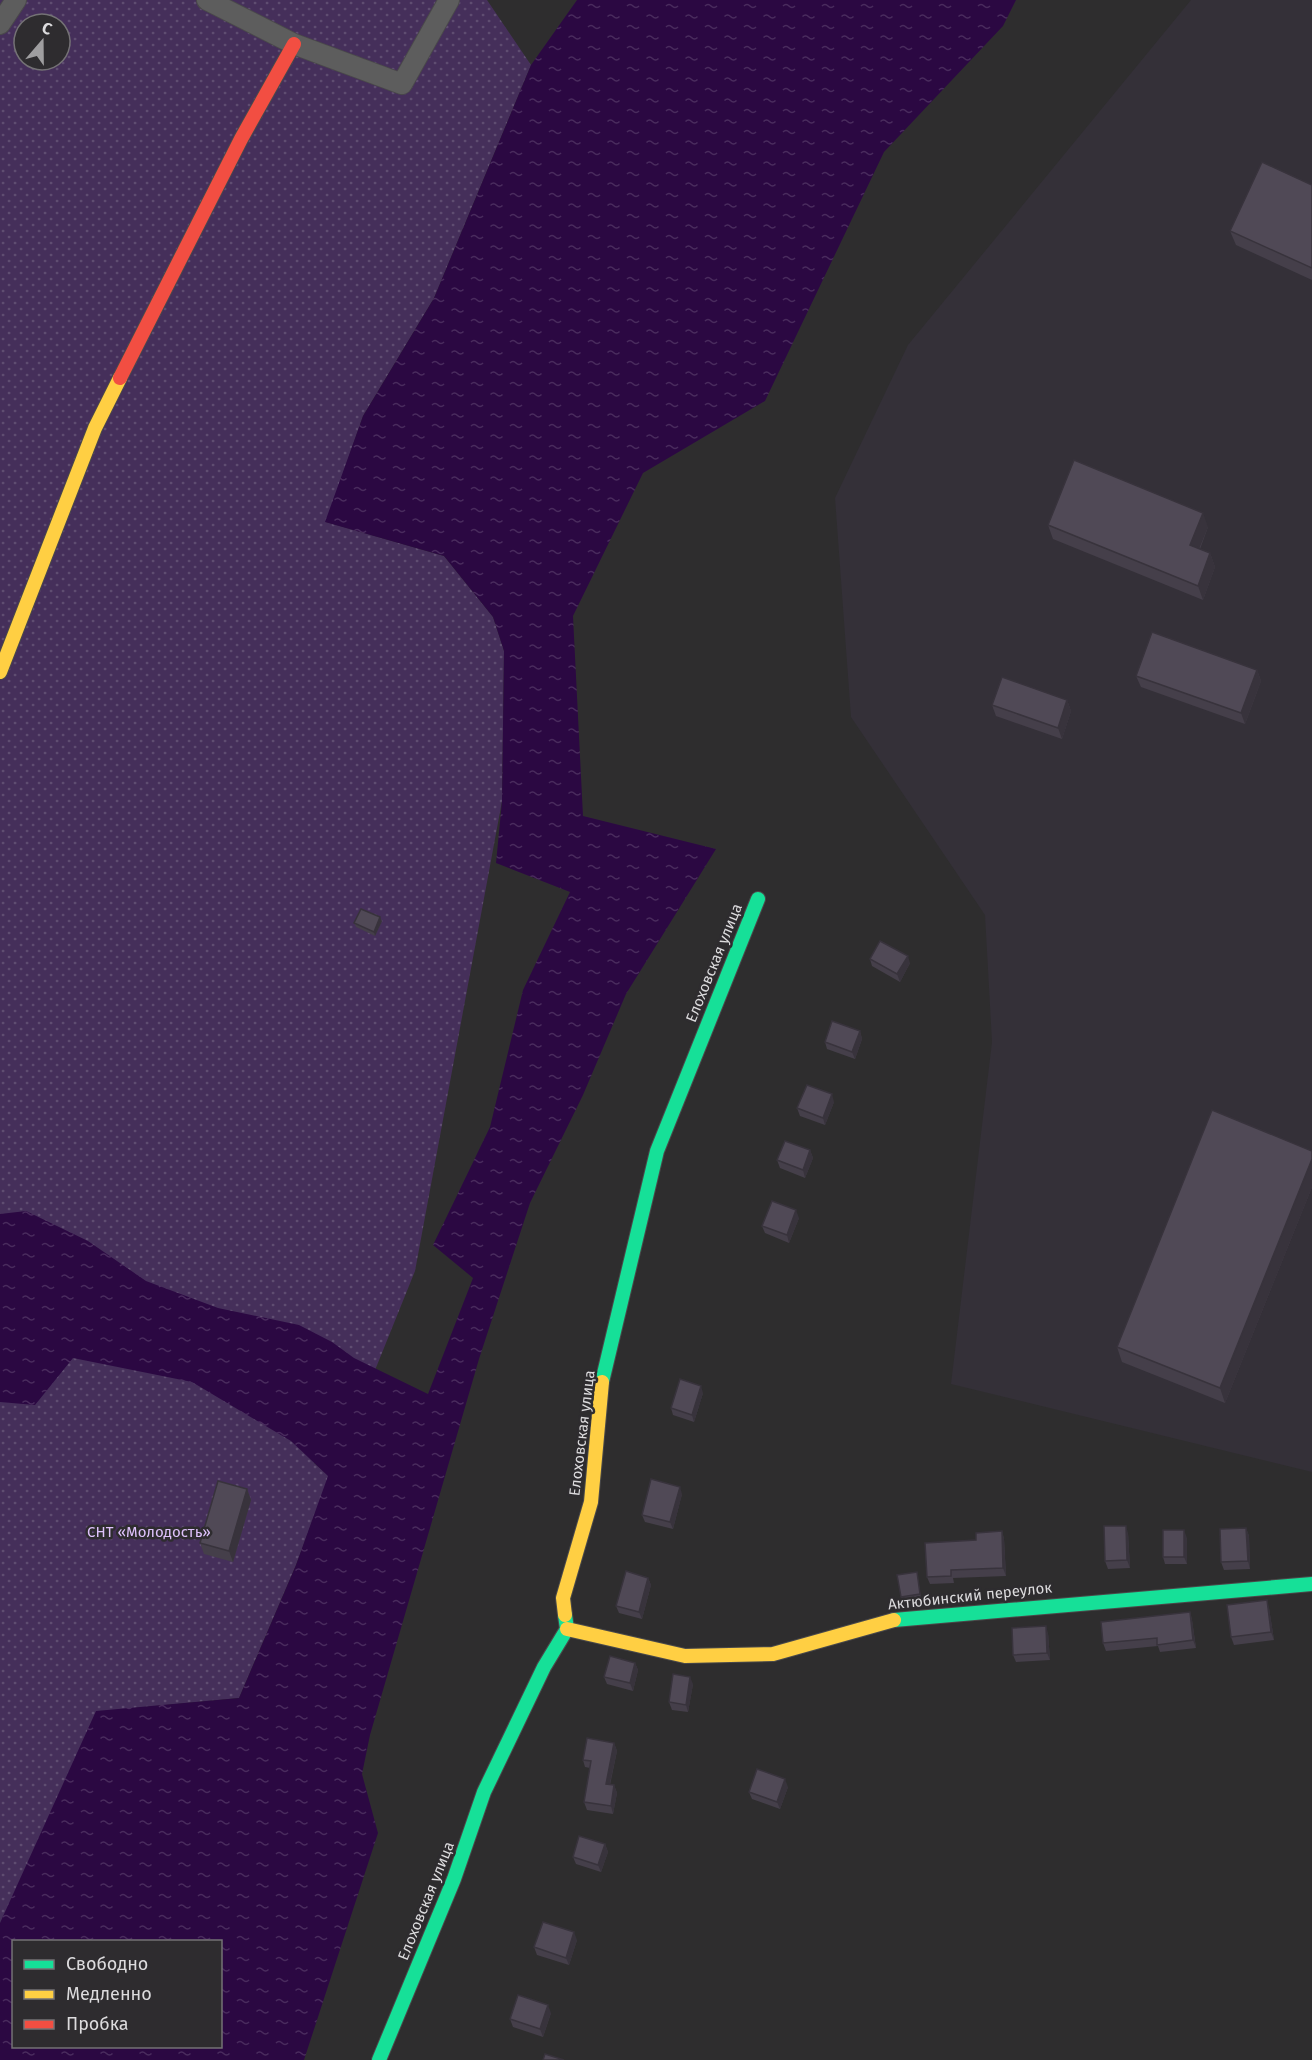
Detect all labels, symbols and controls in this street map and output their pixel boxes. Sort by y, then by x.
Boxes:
north arrow [12,12,72,72]
text: С [39,18,55,39]
street label: Елоховская улица [682,901,746,1025]
street label: Елоховская улица [565,1369,599,1497]
park label: СНТ «Молодость» [87,1523,211,1541]
street label: Актюбинский переулок [887,1578,1053,1614]
street label: Елоховская улица [394,1839,458,1963]
legend [12,1940,222,2048]
text: Свободно [66,1953,148,1975]
text: Медленно [66,1983,152,2005]
text: Пробка [66,2013,129,2035]

